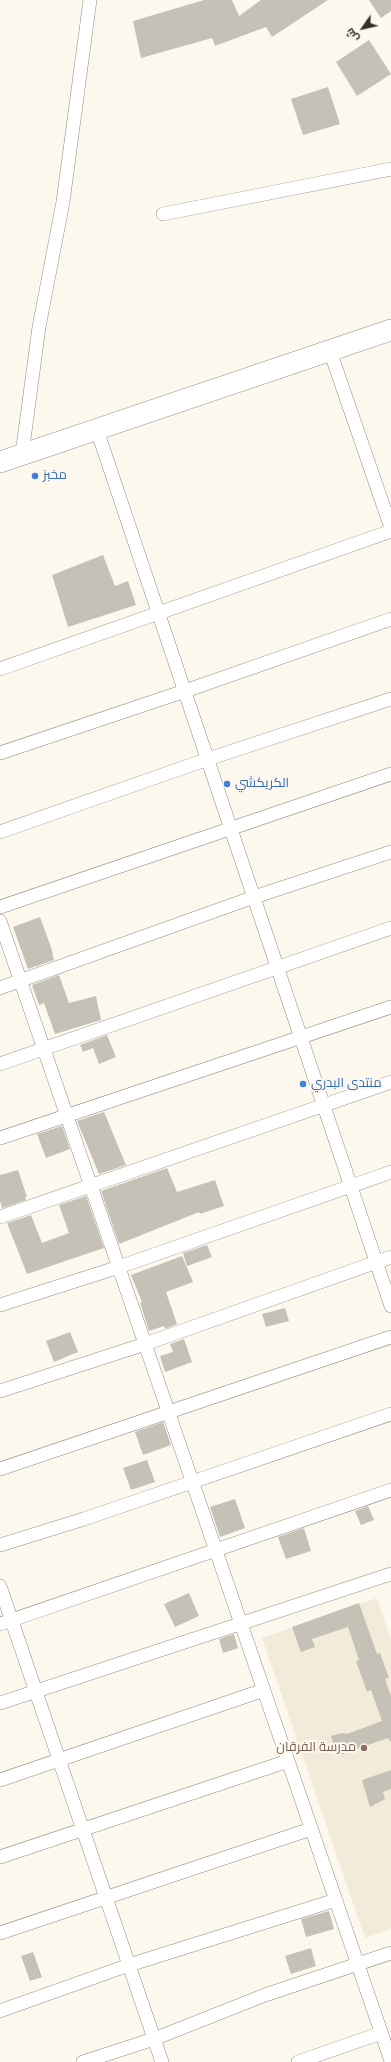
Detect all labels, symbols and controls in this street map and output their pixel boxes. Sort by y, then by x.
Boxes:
north arrow [343,8,383,48]
text: ش [342,25,363,45]
place label: مخبز [43,468,67,484]
marker: مخبز [30,471,40,481]
place label: الكريكشي [235,776,289,792]
marker: الكريكشي [222,779,232,789]
place label: منتدى البدري [311,1076,382,1092]
marker: منتدى البدري [298,1079,308,1089]
place label: مدرسة الفرقان [276,1740,356,1756]
marker: مدرسة الفرقان [359,1743,369,1753]

